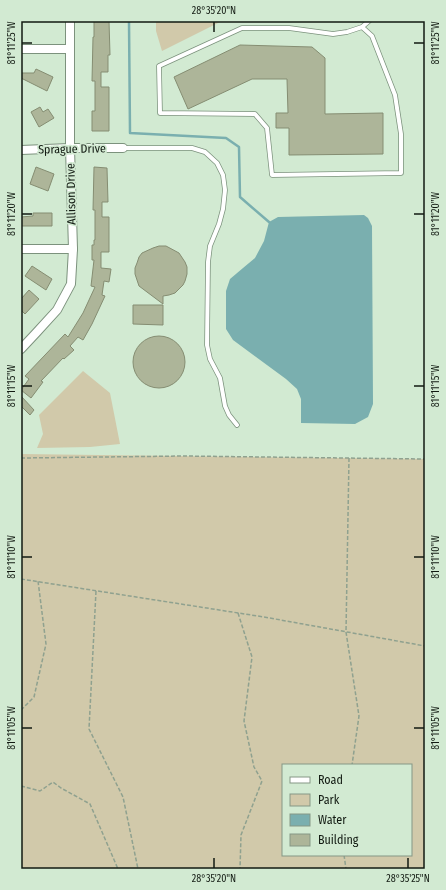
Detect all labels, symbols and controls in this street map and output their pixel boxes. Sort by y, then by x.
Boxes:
text: 28°35'20"N [192,5,236,17]
text: 81°11'25"W [6,21,18,65]
text: 81°11'25"W [430,21,442,65]
street label: Sprague Drive [38,141,106,157]
street label: Allison Drive [63,163,79,225]
text: 81°11'20"W [6,192,18,236]
text: 81°11'20"W [430,192,442,236]
text: 81°11'15"W [6,364,18,407]
text: 81°11'15"W [430,364,442,407]
text: 81°11'10"W [6,535,18,579]
text: 81°11'10"W [430,535,442,579]
text: 81°11'05"W [6,706,18,750]
text: 81°11'05"W [430,706,442,750]
legend [282,764,412,856]
text: Road [318,773,343,787]
text: Park [318,793,340,807]
text: Water [318,813,347,827]
text: Building [318,833,359,847]
text: 28°35'20"N [192,873,236,885]
text: 28°35'25"N [386,873,430,885]

